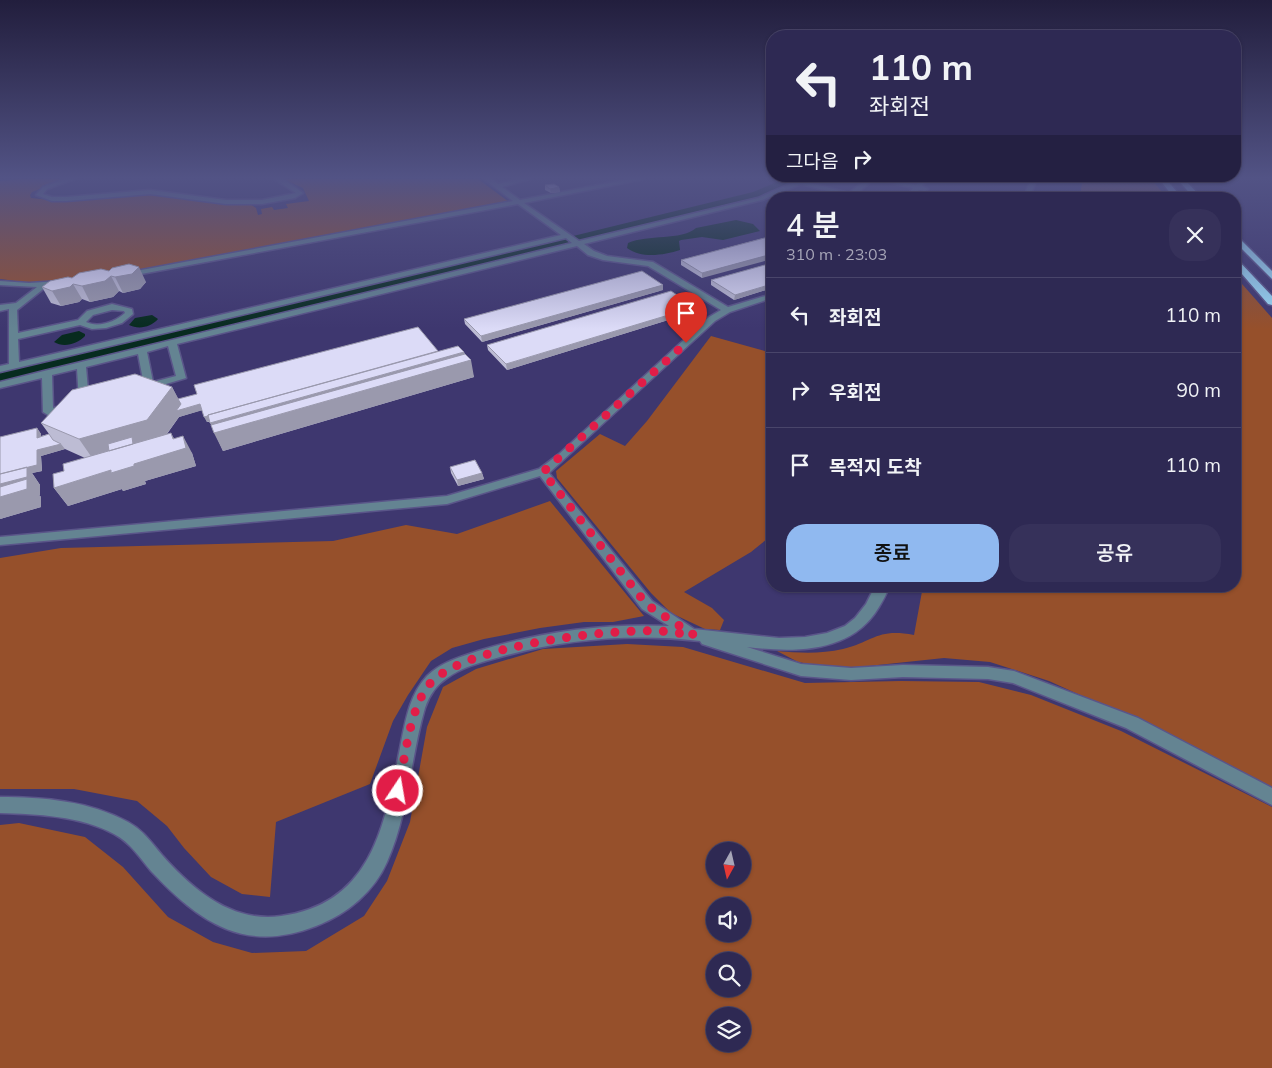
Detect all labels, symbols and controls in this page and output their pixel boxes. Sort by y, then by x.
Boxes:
text: 110 m [869,45,973,89]
icon: left [786,50,851,115]
text: 좌회전 [869,92,930,120]
icon: right [848,145,876,173]
text: 그다음 [786,149,838,173]
text: 4 분 [786,206,840,244]
button: close [1169,209,1221,261]
text: 310 m · 23:03 [786,244,887,264]
pin [665,292,707,343]
icon: arrive [672,299,700,327]
icon: left [786,301,814,329]
text: 110 m [1165,303,1221,327]
text: 좌회전 [829,305,881,329]
icon: right [786,376,814,404]
text: 90 m [1177,378,1221,402]
text: 우회전 [829,380,881,404]
icon: arrive [786,451,814,479]
text: 110 m [1165,453,1221,477]
text: 목적지 도착 [829,455,922,479]
button: 종료 [786,524,999,582]
button: 공유 [1009,524,1221,582]
position arrow [371,764,423,816]
north arrow [706,842,751,888]
map controls [706,842,751,1052]
button: sound [706,897,751,942]
button: search [706,952,751,997]
button: layers [706,1007,751,1052]

